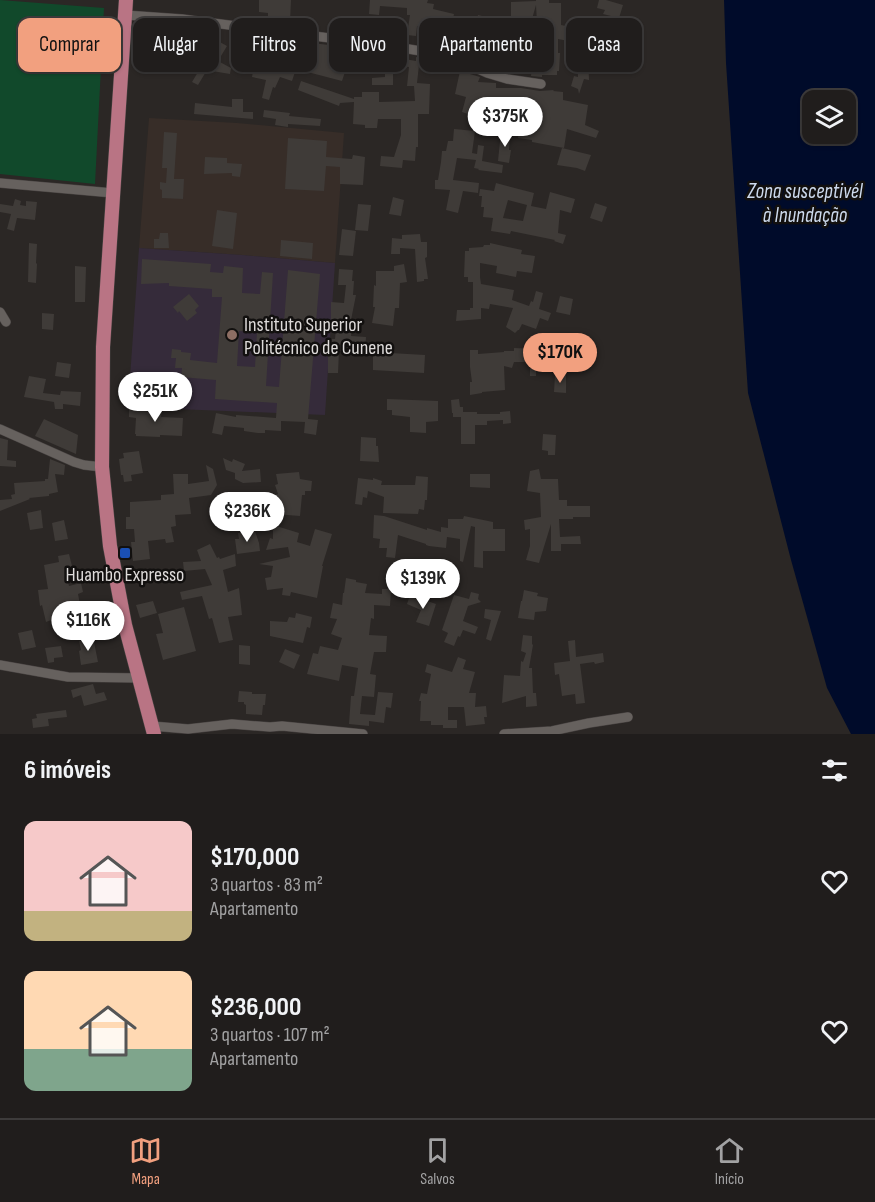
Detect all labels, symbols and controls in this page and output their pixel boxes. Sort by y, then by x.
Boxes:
chip: Comprar [18,18,121,72]
chip: Alugar [133,18,219,72]
chip: Filtros [231,18,317,72]
chip: Novo [329,18,407,72]
chip: Apartamento [419,18,554,72]
chip: Casa [566,18,642,72]
map controls [802,90,856,144]
button: layers [802,90,856,144]
pin: $375K [463,97,547,148]
text: $375K [482,104,528,128]
water label: Zona susceptivél à Inundação [746,179,864,228]
place label: Instituto Superior Politécnico de Cunene [244,313,393,360]
marker: Instituto Superior Politécnico de Cunene [225,328,239,342]
pin: $170K [518,333,602,384]
text: $170K [537,340,583,364]
pin: $251K [113,372,197,423]
text: $251K [132,379,178,403]
pin: $236K [205,492,289,543]
text: $236K [223,499,271,523]
marker: Huambo Expresso [118,546,132,560]
pin: $139K [381,559,465,610]
place label: Huambo Expresso [66,563,184,587]
text: $139K [400,566,446,590]
pin: $116K [46,601,130,652]
text: $116K [65,608,111,632]
icon: filters [818,754,851,787]
text: 6 imóveis [24,755,111,786]
text: $170,000 [210,842,299,873]
icon: home [72,845,144,917]
icon: heart [818,865,851,898]
text: 3 quartos · 83 m² [210,873,323,897]
text: Apartamento [210,897,298,921]
text: $236,000 [210,992,301,1023]
icon: home [72,995,144,1067]
icon: heart [818,1015,851,1048]
text: 3 quartos · 107 m² [210,1023,330,1047]
text: Apartamento [210,1047,298,1071]
tab: Mapa [129,1134,162,1189]
tab: Salvos [420,1134,455,1189]
tab: Início [713,1134,746,1189]

